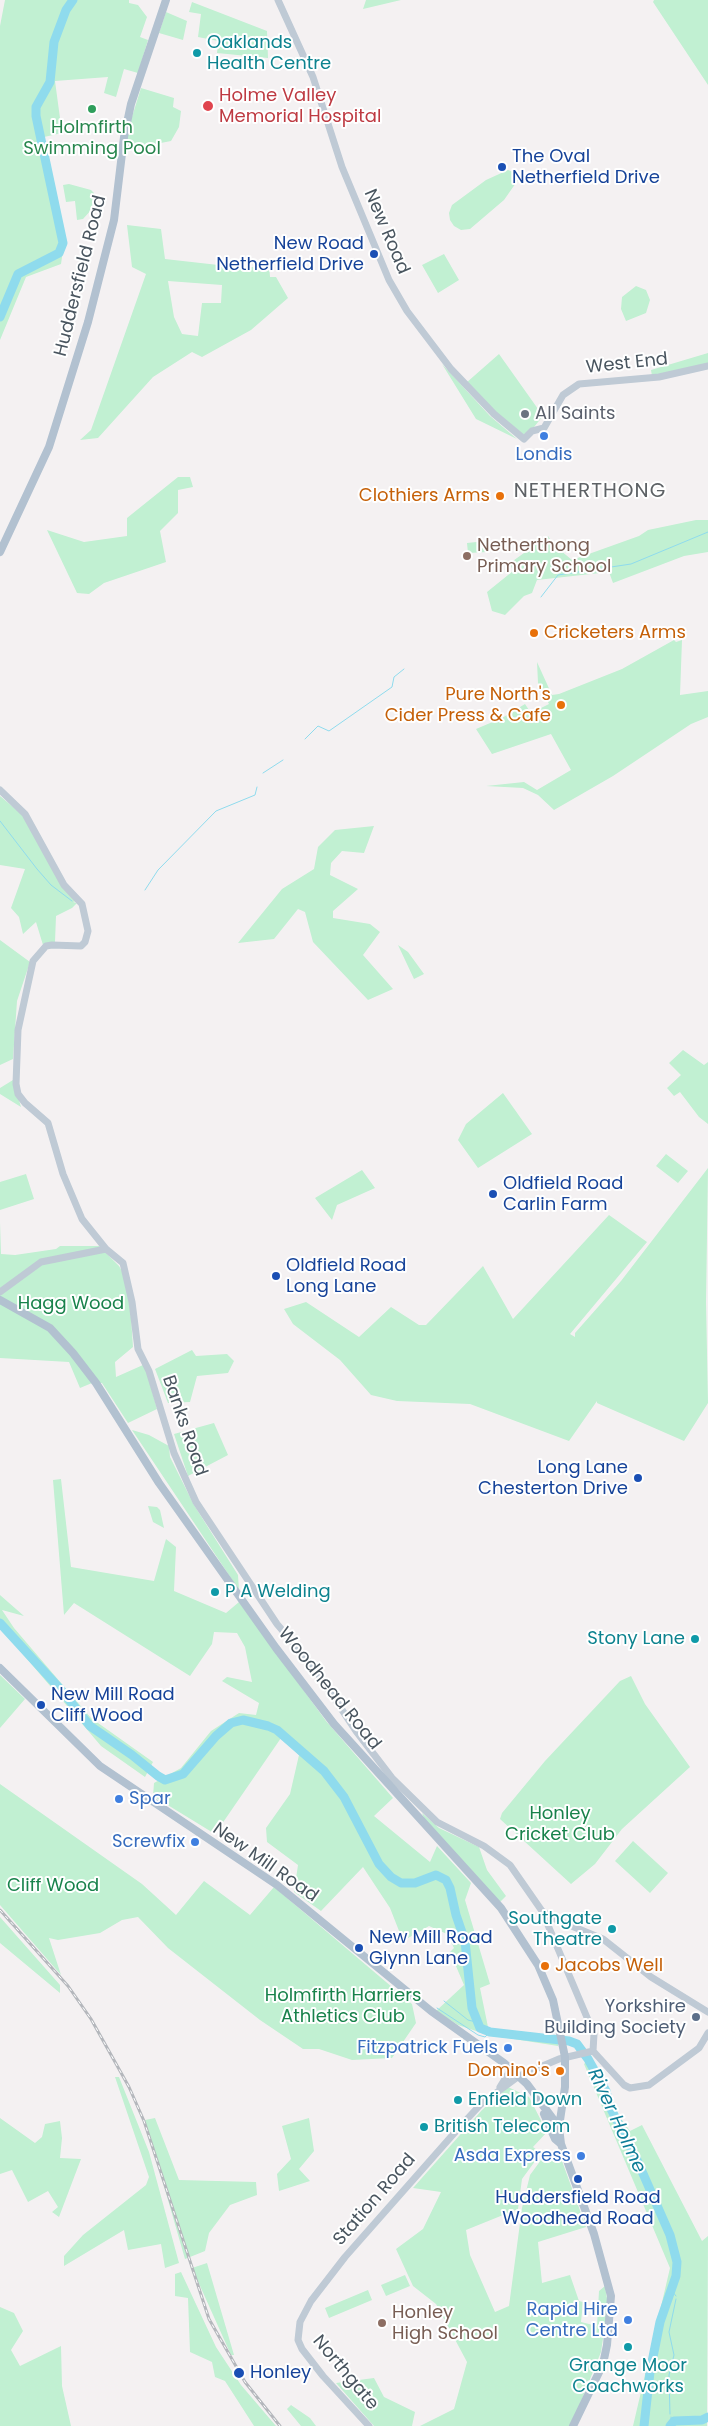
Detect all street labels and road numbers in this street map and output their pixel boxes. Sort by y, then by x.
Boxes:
street label: New Road [358,186,414,278]
street label: Huddersfield Road [51,193,111,359]
street label: West End [585,349,669,379]
street label: Banks Road [157,1373,211,1479]
street label: Woodhead Road [273,1623,385,1755]
street label: New Mill Road [208,1819,322,1907]
street label: Station Road [329,2150,421,2250]
street label: Northgate [307,2331,383,2415]

